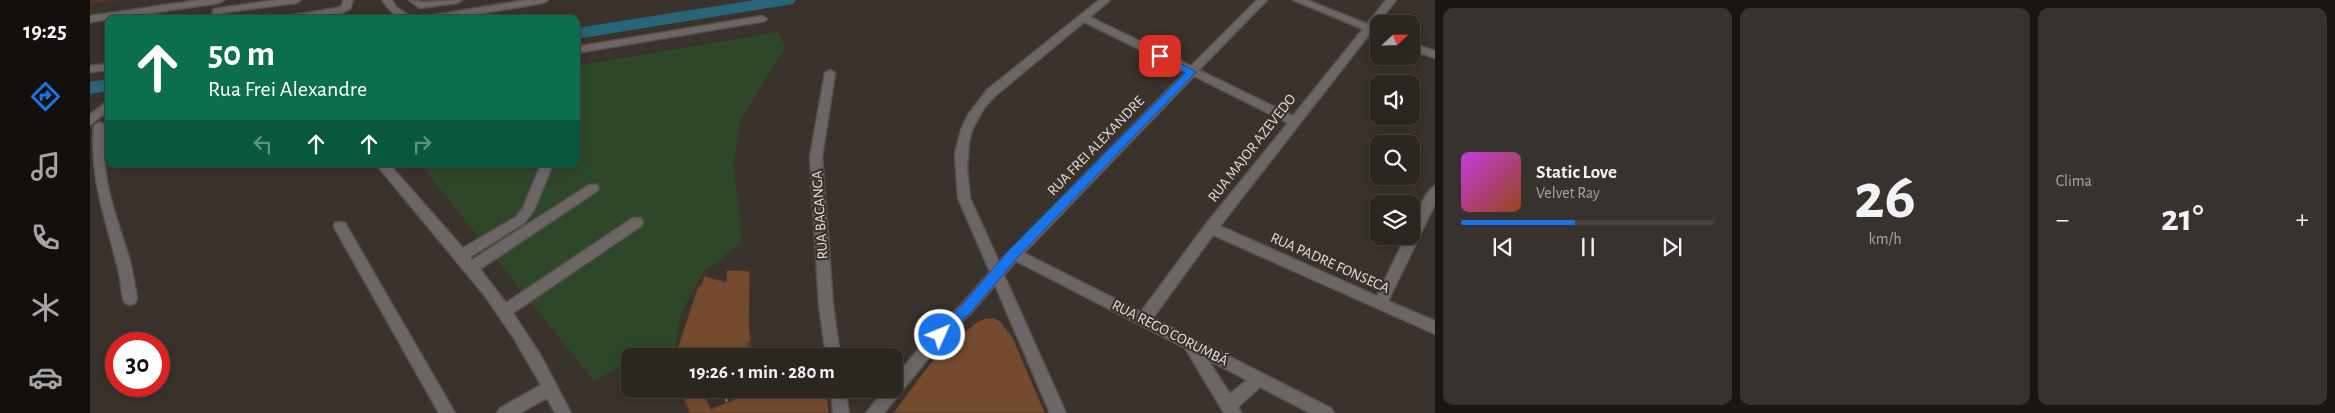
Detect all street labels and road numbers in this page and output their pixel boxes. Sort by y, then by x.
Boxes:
street label: RUA MAJOR AZEVEDO [1205,91,1299,205]
street label: RUA FREI ALEXANDRE [1045,93,1147,199]
street label: RUA BACANGA [809,170,831,260]
street label: RUA PADRE FONSECA [1268,230,1392,296]
street label: RUA REGO CORUMBÁ [1110,296,1232,369]

